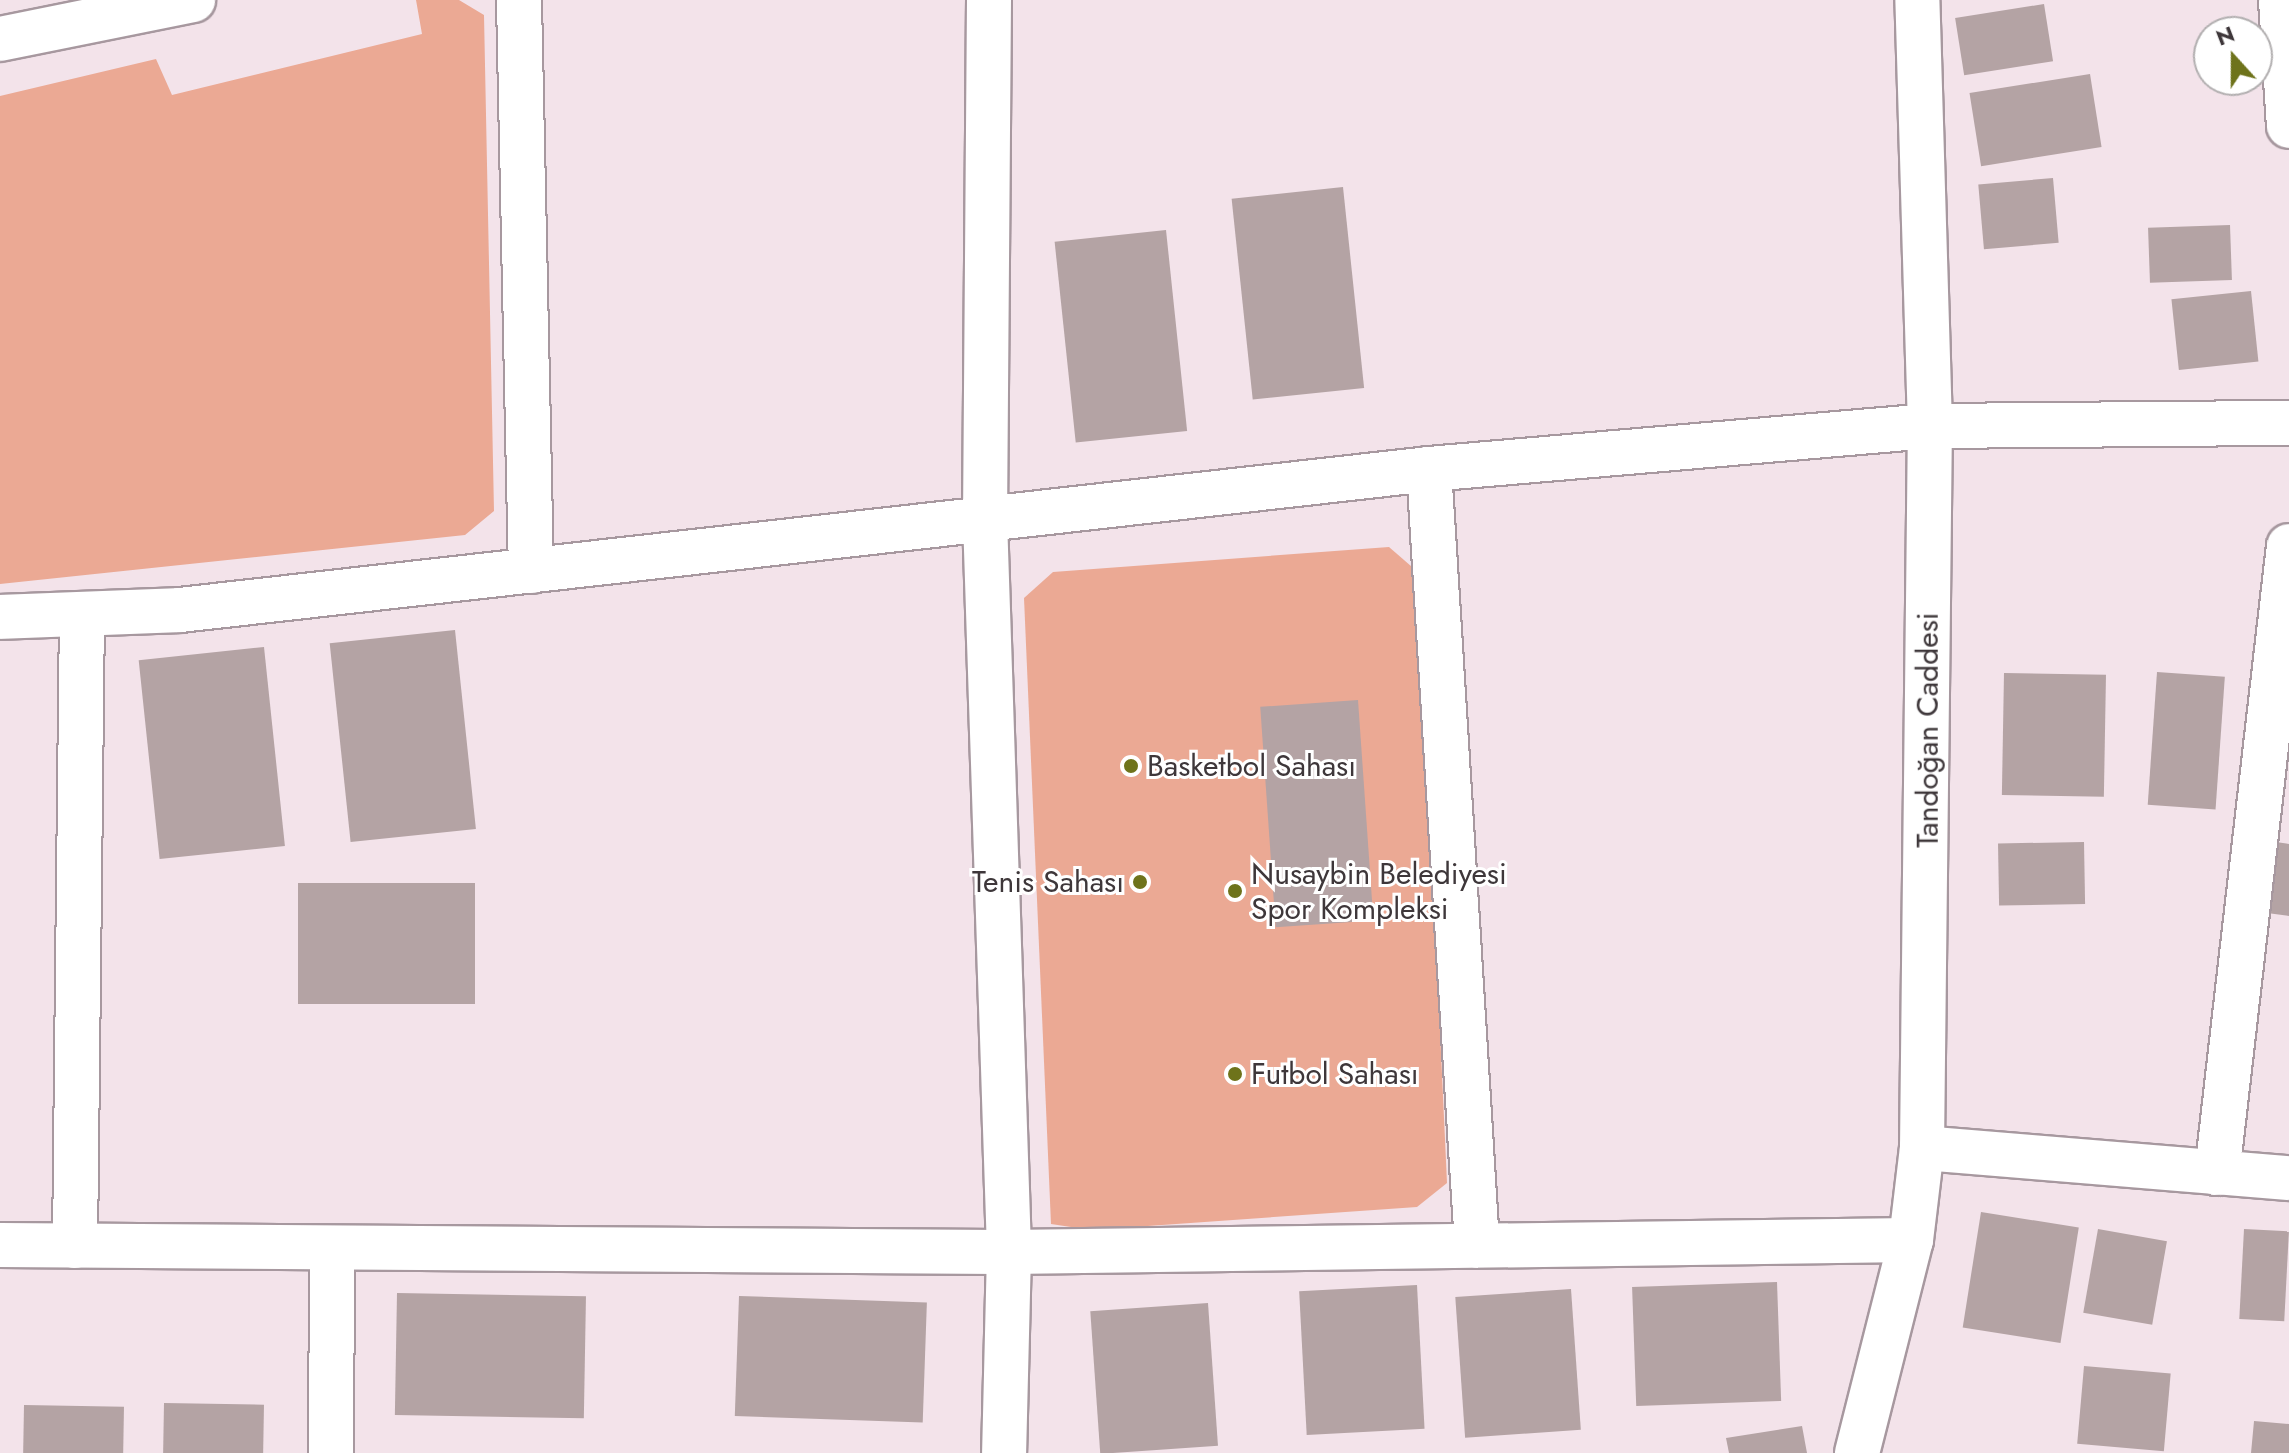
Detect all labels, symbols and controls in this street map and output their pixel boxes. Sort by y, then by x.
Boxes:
north arrow [2193,16,2273,96]
text: N [2211,17,2239,54]
street label: Tandoğan Caddesi [1910,612,1946,848]
place label: Basketbol Sahası [1147,748,1356,784]
marker: Basketbol Sahası [1122,757,1140,775]
place label: Nusaybin Belediyesi Spor Kompleksi [1251,856,1507,926]
place label: Tenis Sahası [972,864,1124,900]
marker: Tenis Sahası [1131,873,1149,891]
marker: Nusaybin Belediyesi Spor Kompleksi [1226,882,1244,900]
place label: Futbol Sahası [1251,1056,1419,1092]
marker: Futbol Sahası [1226,1065,1244,1083]

